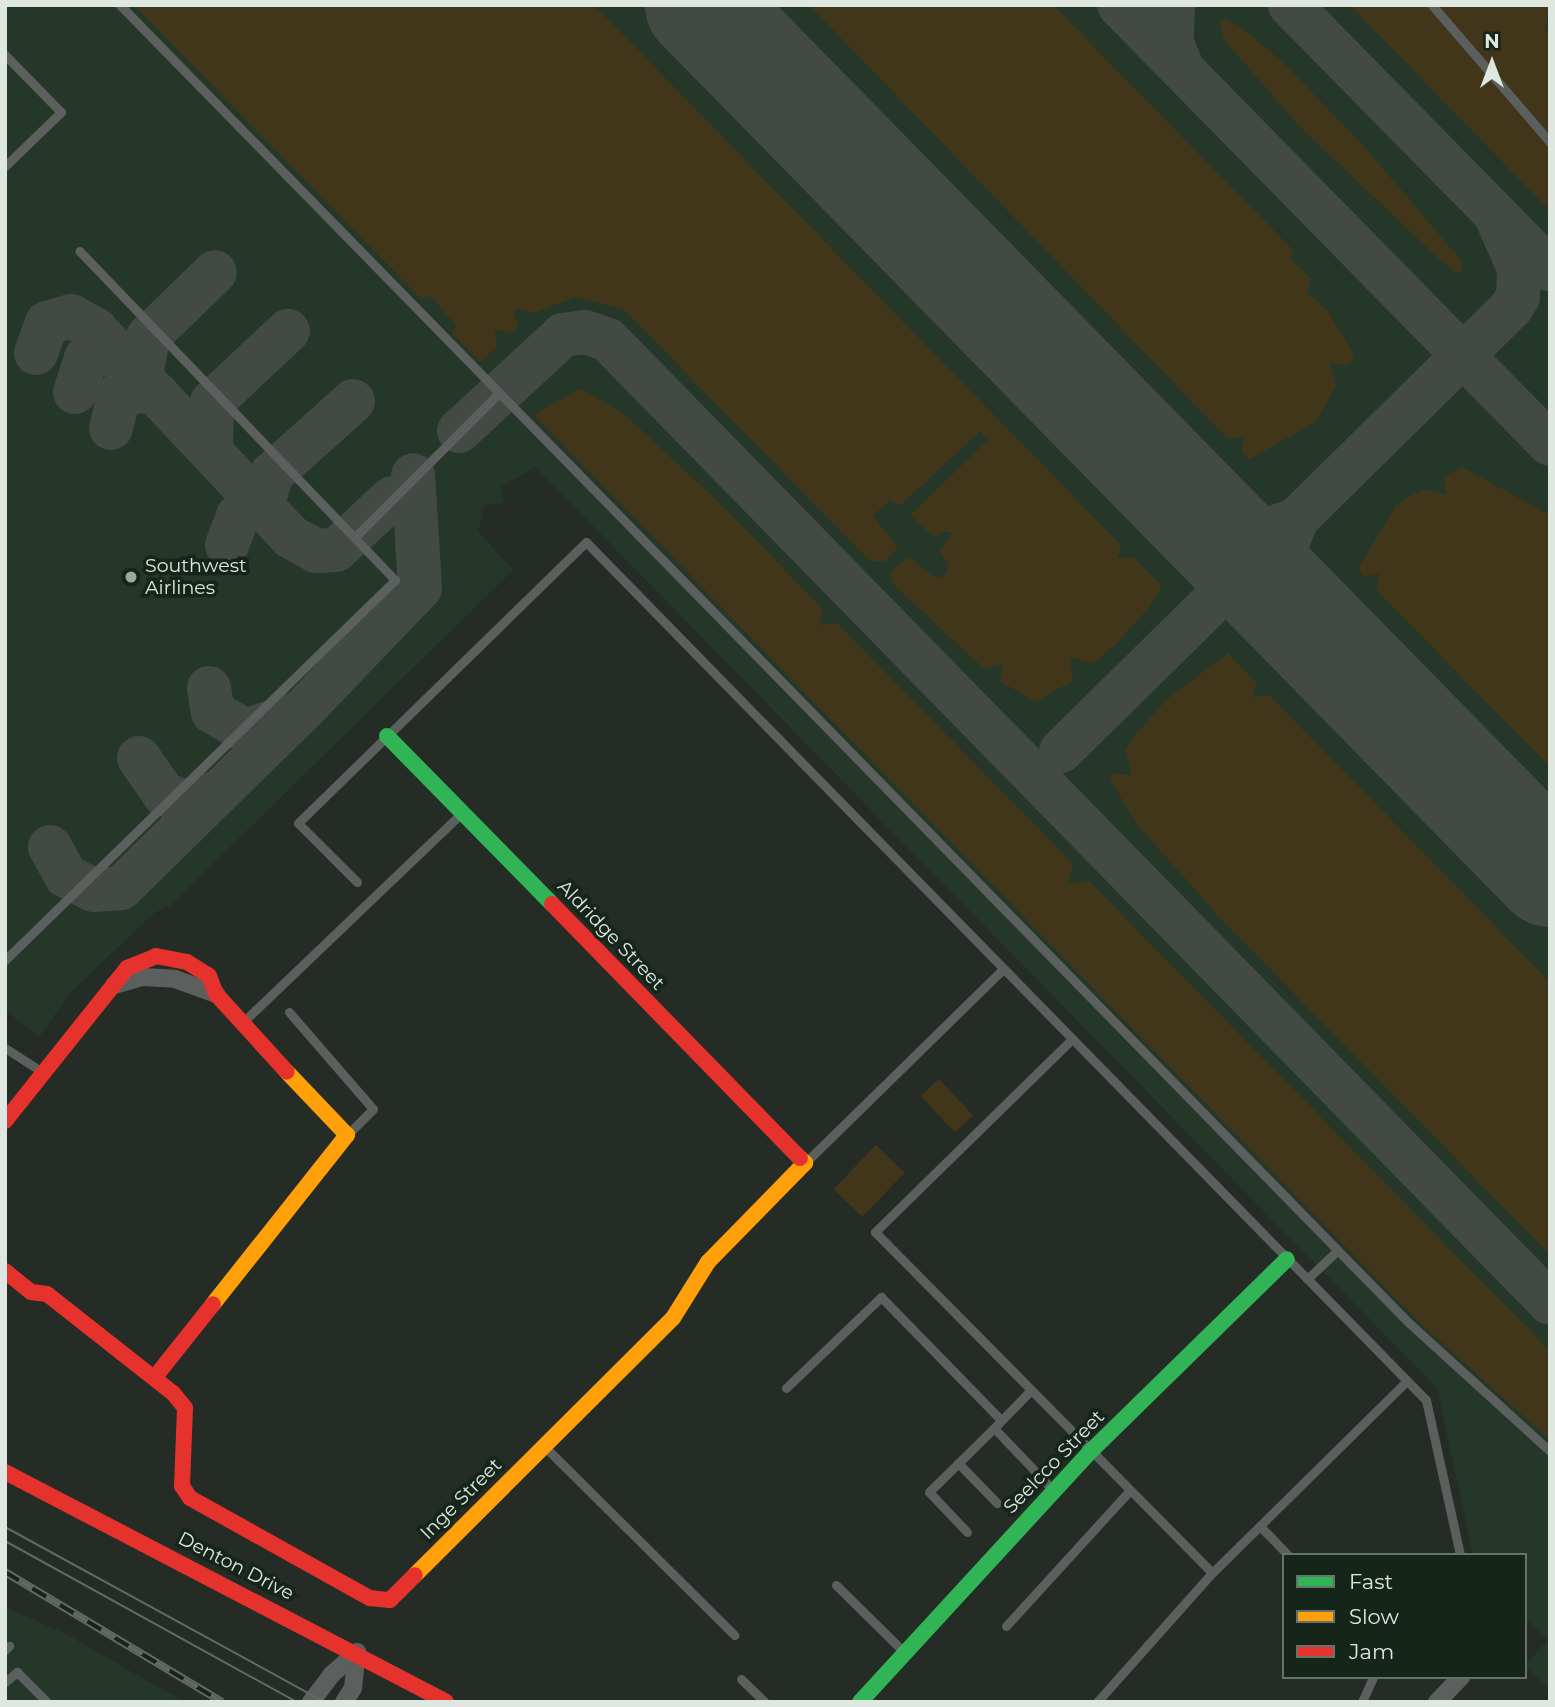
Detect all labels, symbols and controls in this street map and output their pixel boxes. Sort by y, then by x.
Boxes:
north arrow [1457,28,1527,98]
text: N [1484,30,1500,53]
place label: Southwest Airlines [145,555,247,599]
marker: Southwest Airlines [123,569,139,585]
street label: Aldridge Street [553,875,669,995]
street label: Seelcco Street [999,1405,1109,1519]
street label: Inge Street [416,1454,506,1544]
street label: Denton Drive [174,1527,298,1605]
legend [1282,1553,1527,1679]
text: Fast [1349,1569,1393,1594]
text: Slow [1349,1604,1399,1629]
text: Jam [1349,1639,1394,1664]

